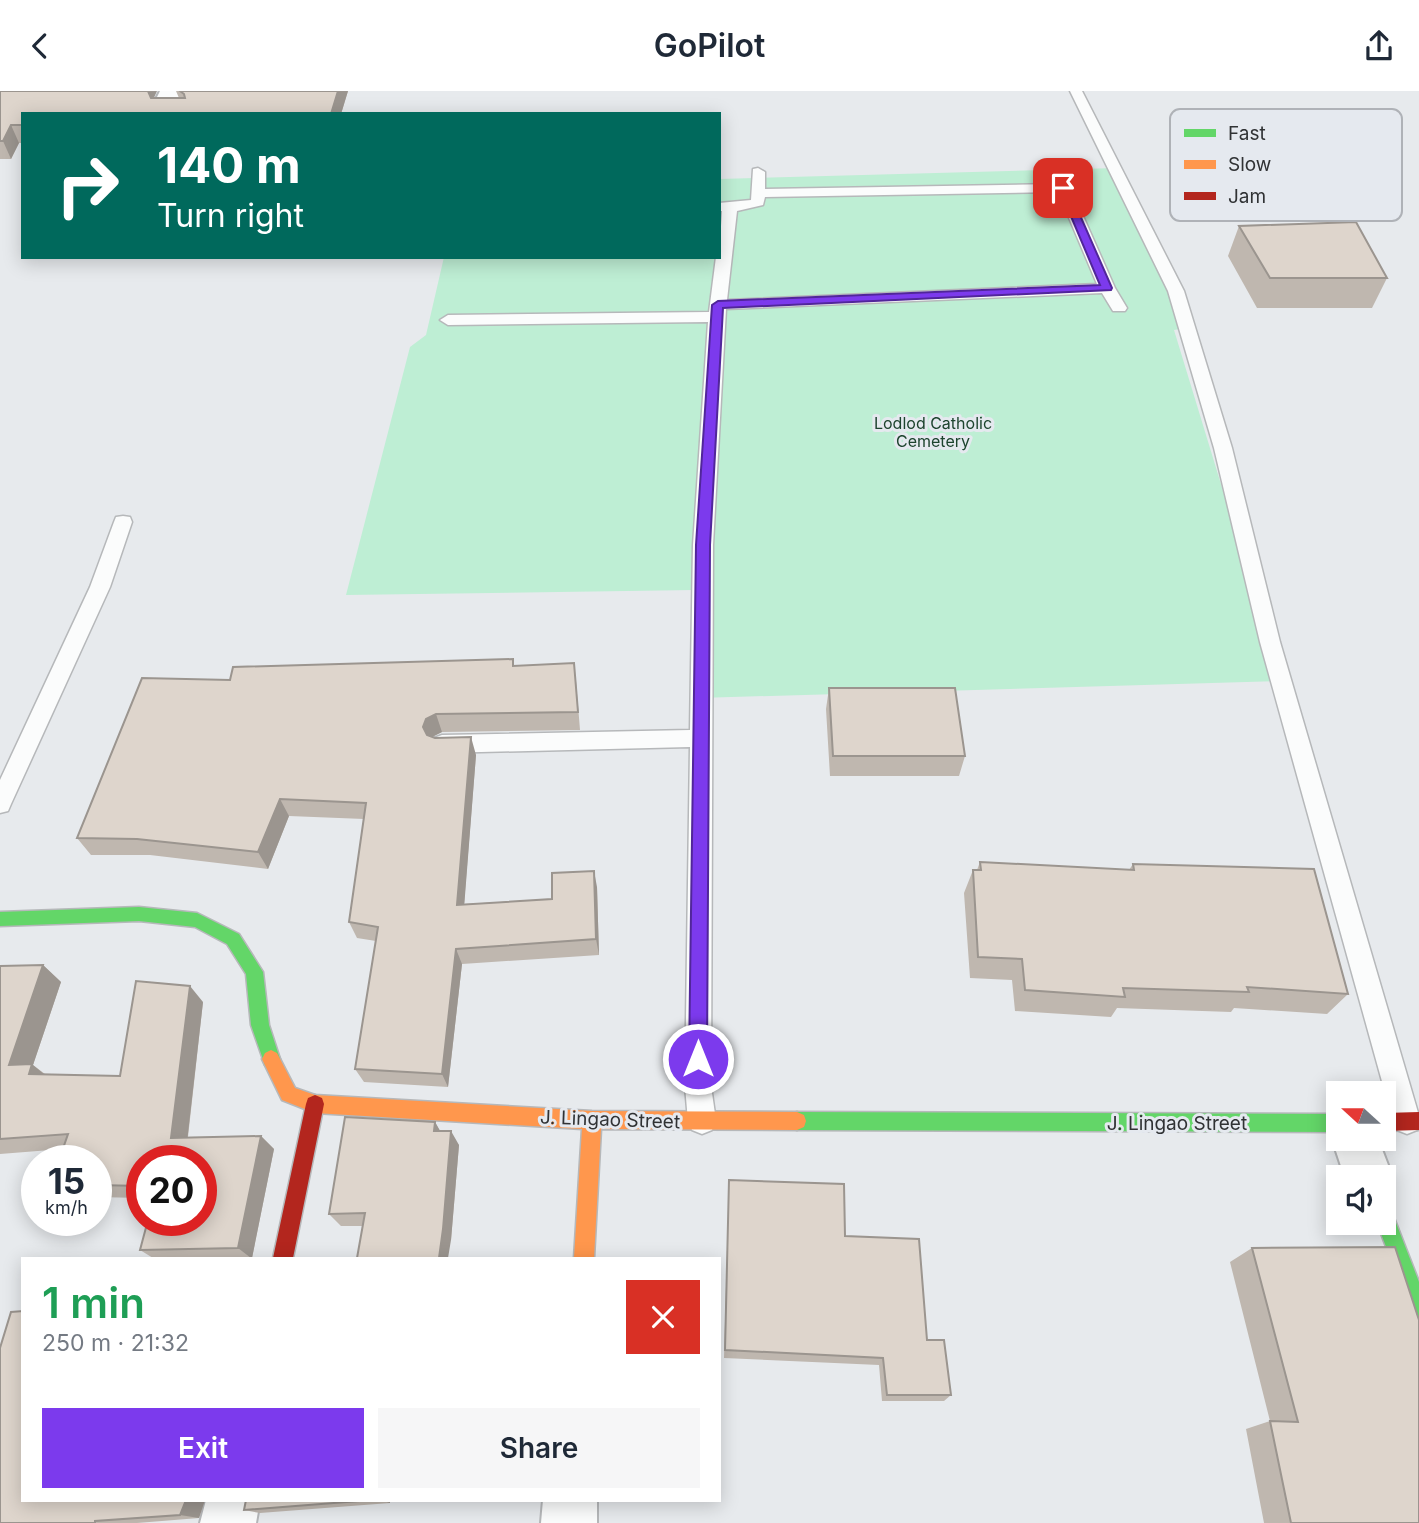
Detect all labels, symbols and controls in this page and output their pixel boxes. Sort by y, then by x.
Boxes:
text: GoPilot [654,26,765,65]
icon: back [21,27,59,65]
icon: share [1360,27,1398,65]
legend [1170,109,1402,221]
text: Fast [1228,122,1266,145]
text: 140 m [157,136,301,195]
icon: right [42,140,133,231]
text: Slow [1228,153,1271,176]
pin [1033,158,1093,218]
icon: arrive [1044,169,1082,207]
text: Jam [1228,185,1266,208]
text: Turn right [157,196,304,235]
park label: Lodlod Catholic Cemetery [874,413,992,451]
position arrow [661,1022,735,1096]
north arrow [1326,1081,1396,1151]
map controls [1326,1081,1396,1235]
street label: J. Lingao Street [539,1106,680,1133]
street label: J. Lingao Street [1107,1112,1247,1135]
speed limit sign: 20 [126,1145,217,1236]
text: 15 [48,1160,85,1202]
button: sound [1326,1165,1396,1235]
text: km/h [45,1197,88,1218]
text: 1 min [42,1277,145,1328]
button: close [626,1280,700,1354]
text: 250 m · 21:32 [42,1329,189,1357]
button: Exit [42,1408,364,1488]
button: Share [378,1408,700,1488]

